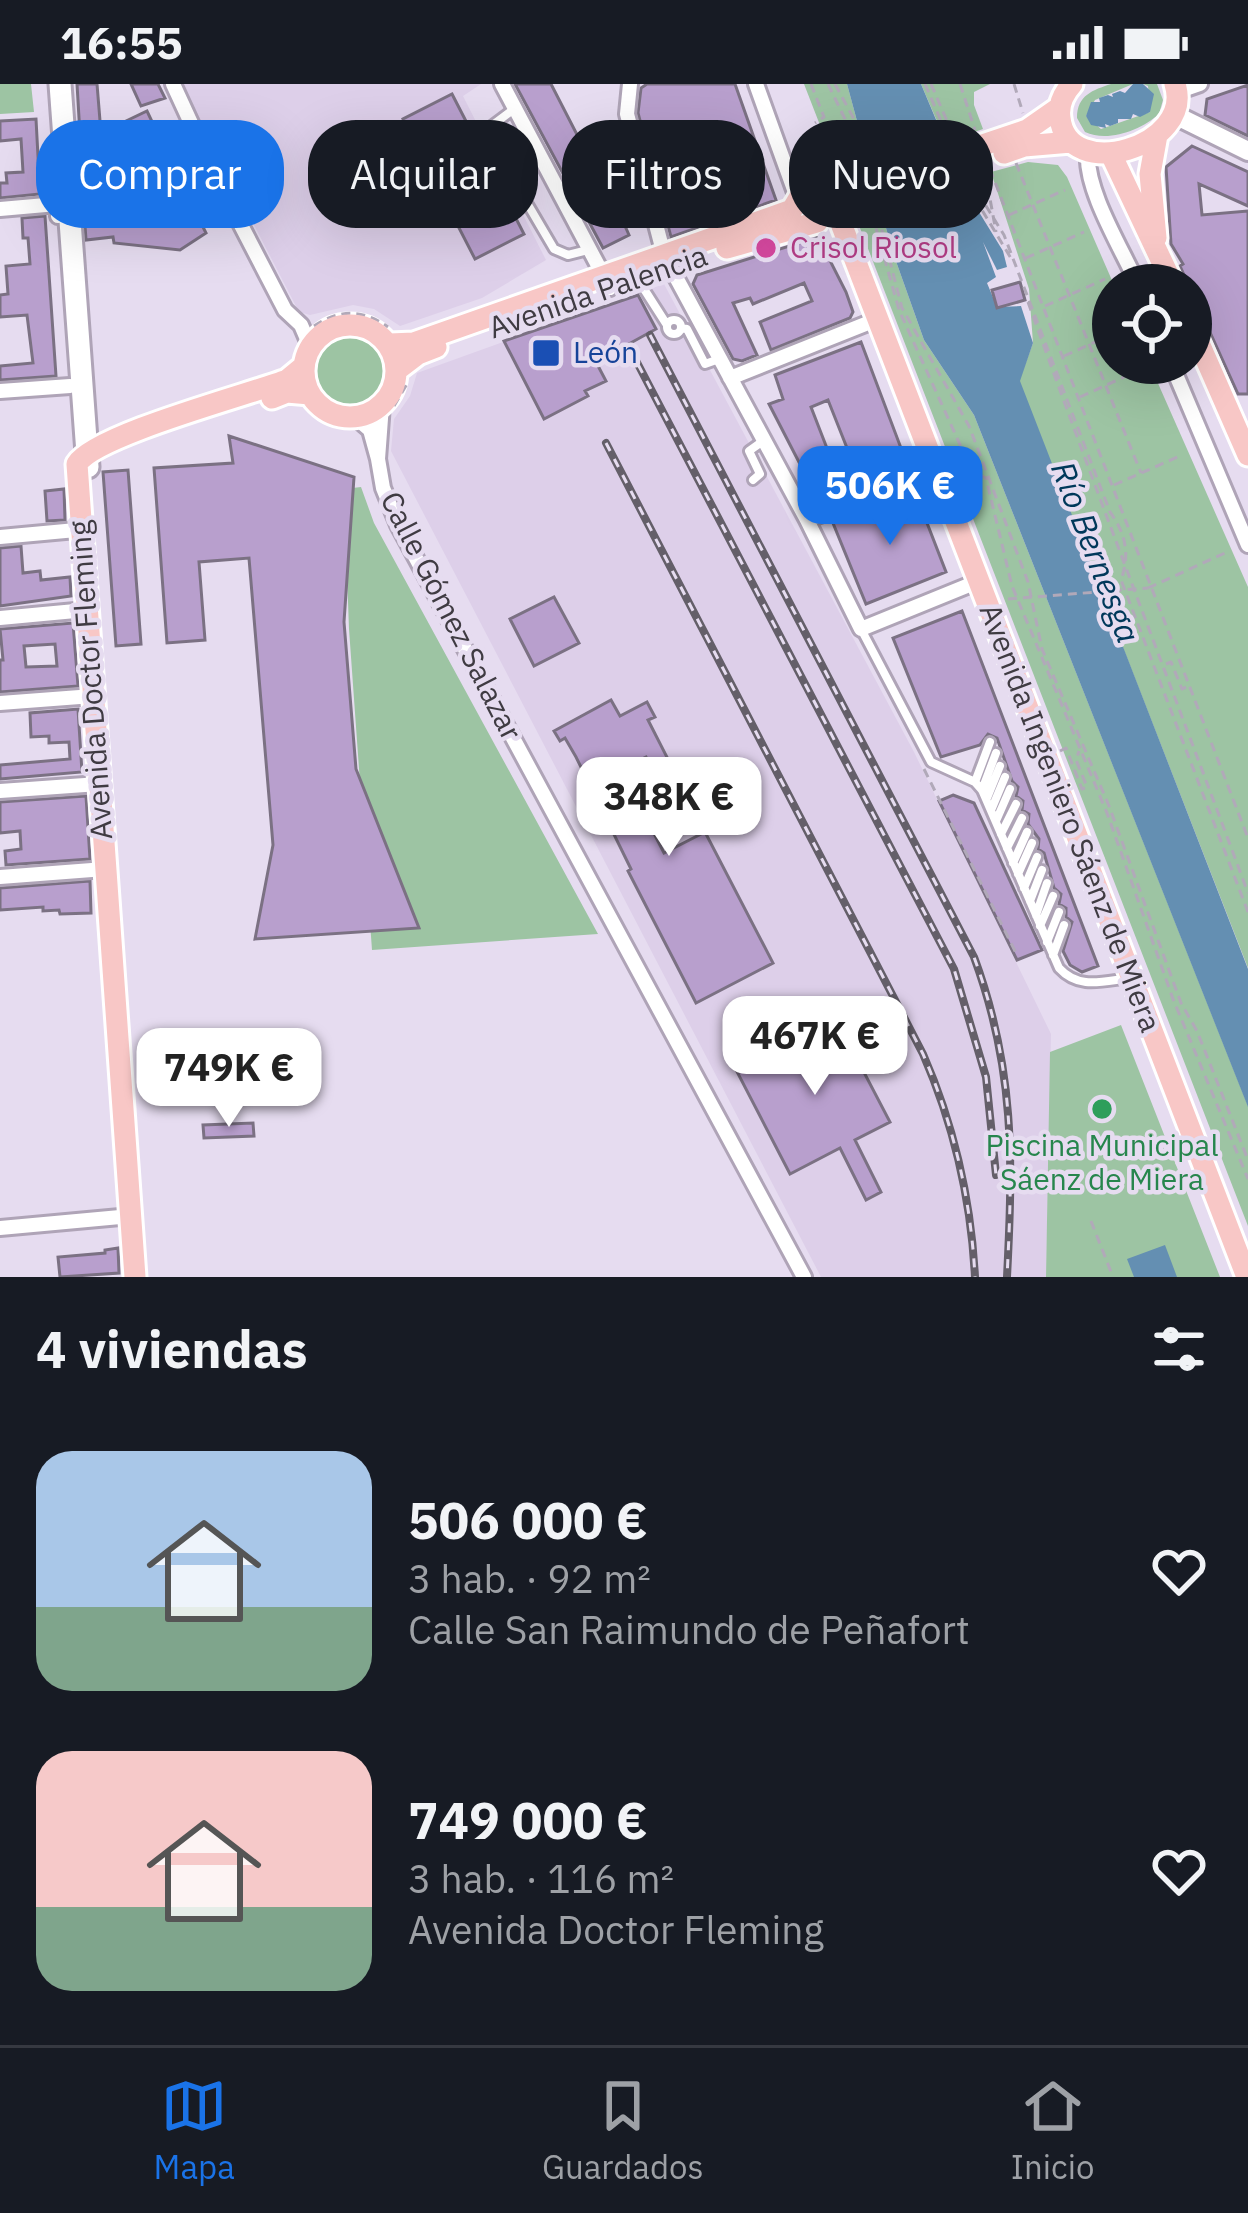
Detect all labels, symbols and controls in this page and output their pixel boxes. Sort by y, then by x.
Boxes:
text: 16:55 [60,13,183,71]
chip: Comprar [36,120,284,228]
chip: Alquilar [308,120,538,228]
chip: Filtros [562,120,765,228]
chip: Nuevo [789,120,993,228]
place label: Crisol Riosol [790,227,957,266]
street label: Avenida Palencia [483,235,712,346]
marker: Crisol Riosol [753,235,779,261]
map controls [1092,264,1212,384]
button: locate [1092,264,1212,384]
place label: León [573,332,638,371]
marker: León [530,337,562,369]
pin: 506K € [792,446,988,548]
water label: Río Bernesga [1042,455,1151,649]
text: 506K € [824,459,956,510]
street label: Calle Gómez Salazar [373,484,532,746]
street label: Avenida Doctor Fleming [59,519,120,841]
street label: Avenida Ingeniero Sáenz de Miera [972,598,1171,1037]
pin: 348K € [571,757,767,859]
text: 348K € [603,770,735,821]
pin: 467K € [717,996,913,1098]
text: 467K € [749,1009,881,1060]
pin: 749K € [131,1028,327,1130]
text: 749K € [163,1041,295,1092]
marker: Piscina Municipal Sáenz de Miera [1089,1096,1115,1122]
place label: Piscina Municipal Sáenz de Miera [985,1125,1219,1198]
text: 4 viviendas [36,1316,307,1382]
icon: filters [1146,1316,1212,1382]
text: 506 000 € [408,1487,648,1553]
icon: home [132,1499,276,1643]
icon: heart [1146,1538,1212,1604]
text: 3 hab. · 92 m² [408,1553,651,1604]
text: Calle San Raimundo de Peñafort [408,1604,970,1655]
text: 749 000 € [408,1787,648,1853]
icon: home [132,1799,276,1943]
icon: heart [1146,1838,1212,1904]
text: 3 hab. · 116 m² [408,1853,674,1904]
text: Avenida Doctor Fleming [408,1904,824,1955]
tab: Mapa [154,2073,235,2188]
tab: Guardados [542,2073,704,2188]
tab: Inicio [1011,2073,1094,2188]

